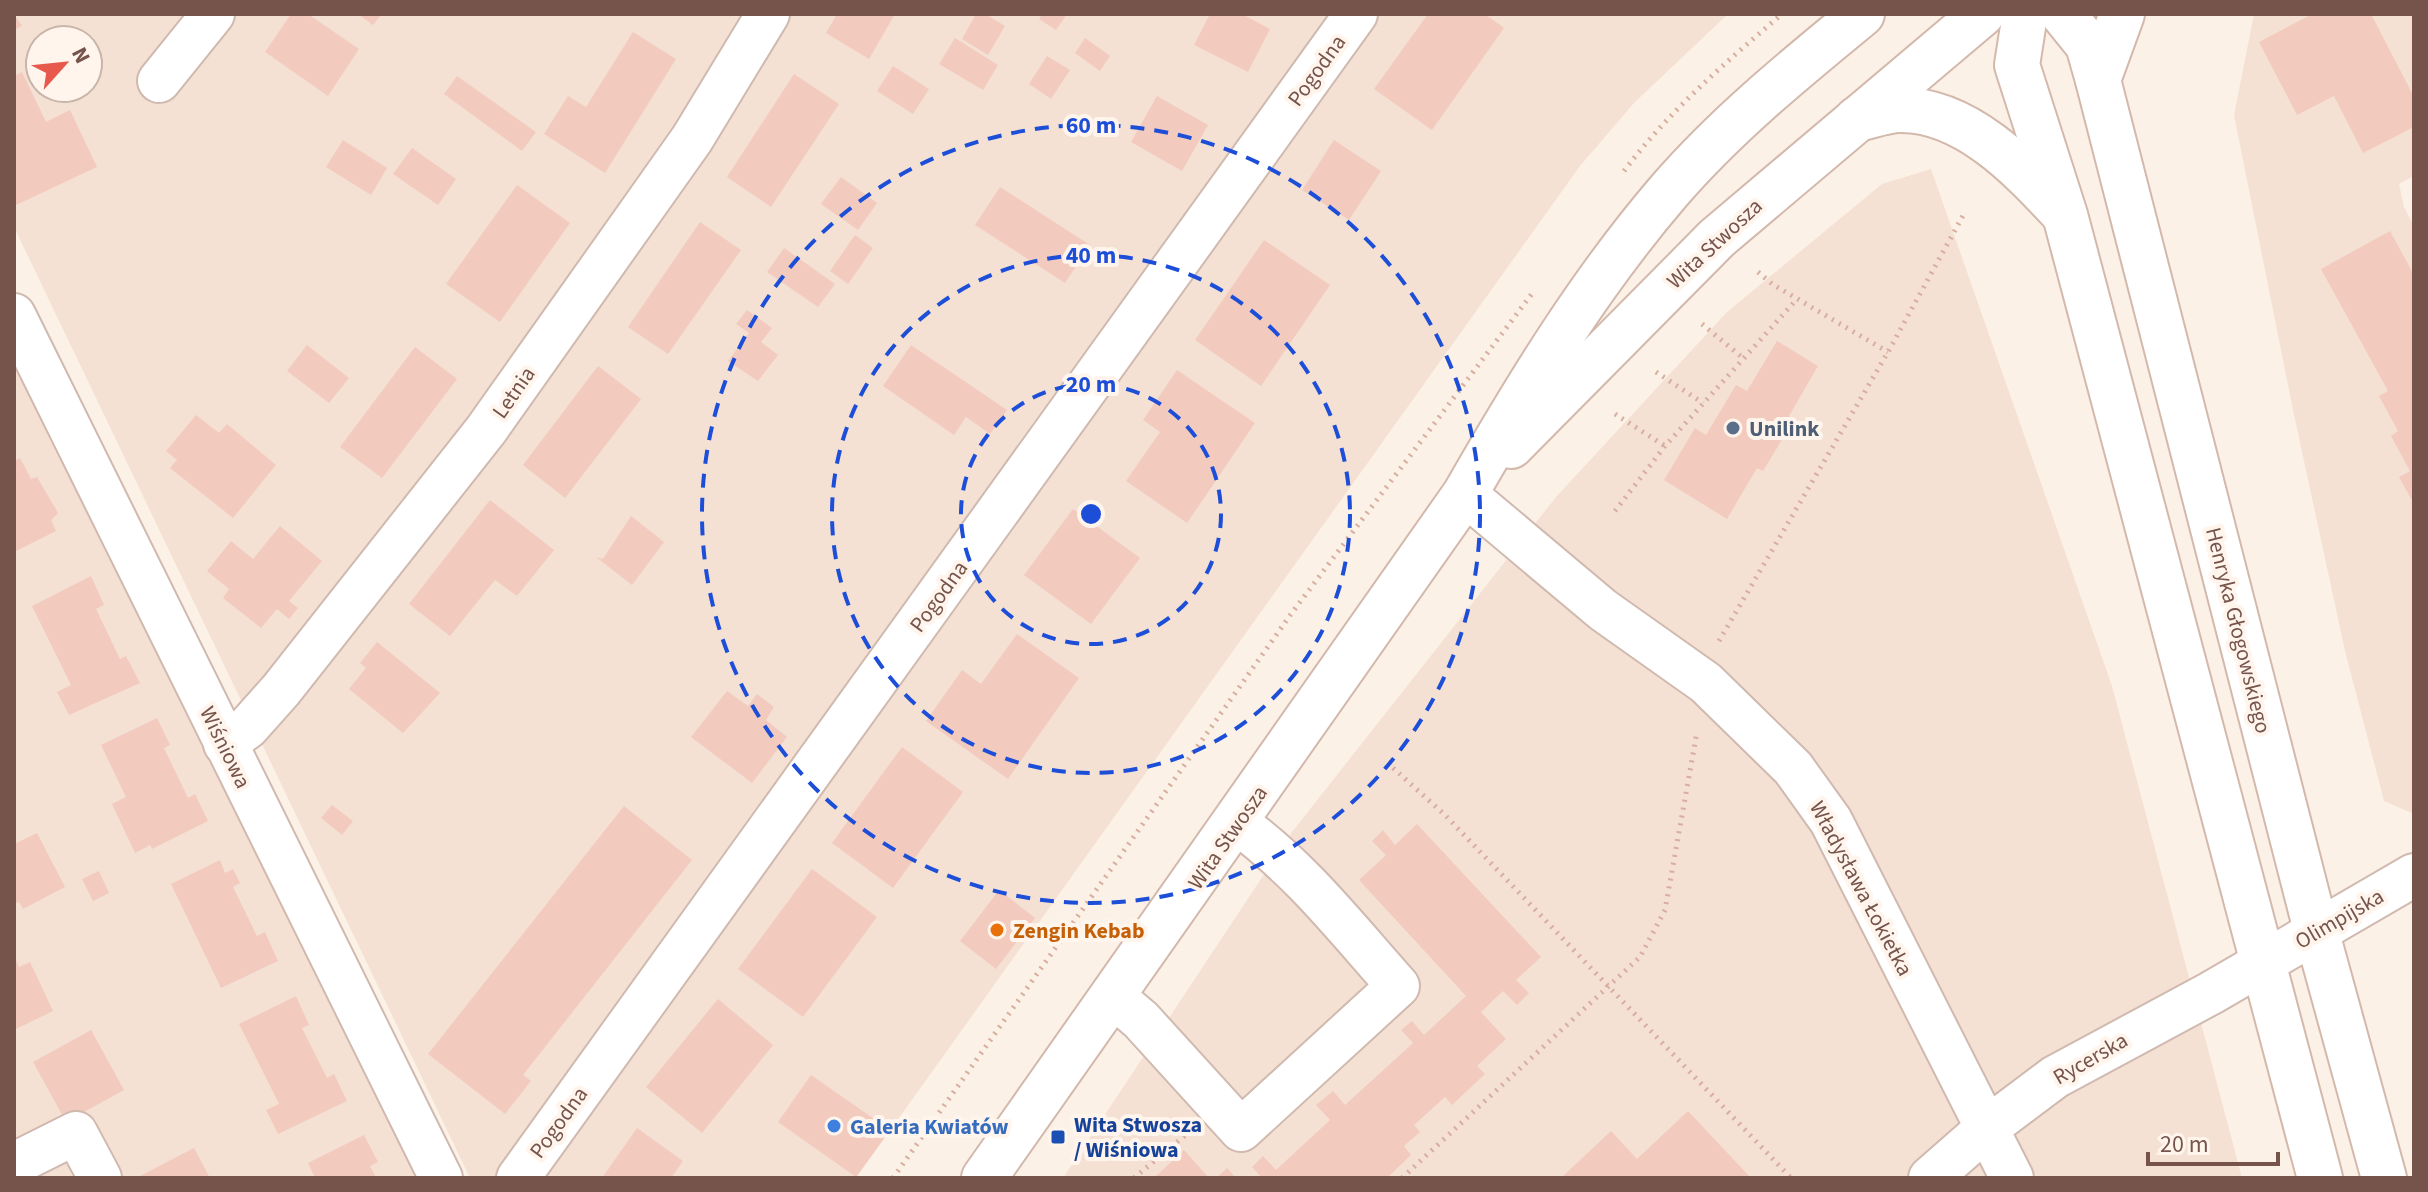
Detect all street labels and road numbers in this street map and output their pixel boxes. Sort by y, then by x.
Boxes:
street label: Pogodna [1280,28,1354,113]
street label: Wita Stwosza [1660,191,1770,297]
street label: Letnia [484,360,543,425]
street label: Henryka Głogowskiego [2197,524,2279,737]
street label: Pogodna [902,554,976,639]
street label: Wiśniowa [191,701,259,794]
street label: Wita Stwosza [1180,779,1276,896]
street label: Władysława Łokietka [1801,795,1921,982]
street label: Olimpijska [2289,881,2390,957]
street label: Rycerska [2047,1025,2134,1093]
street label: Pogodna [522,1080,596,1165]

